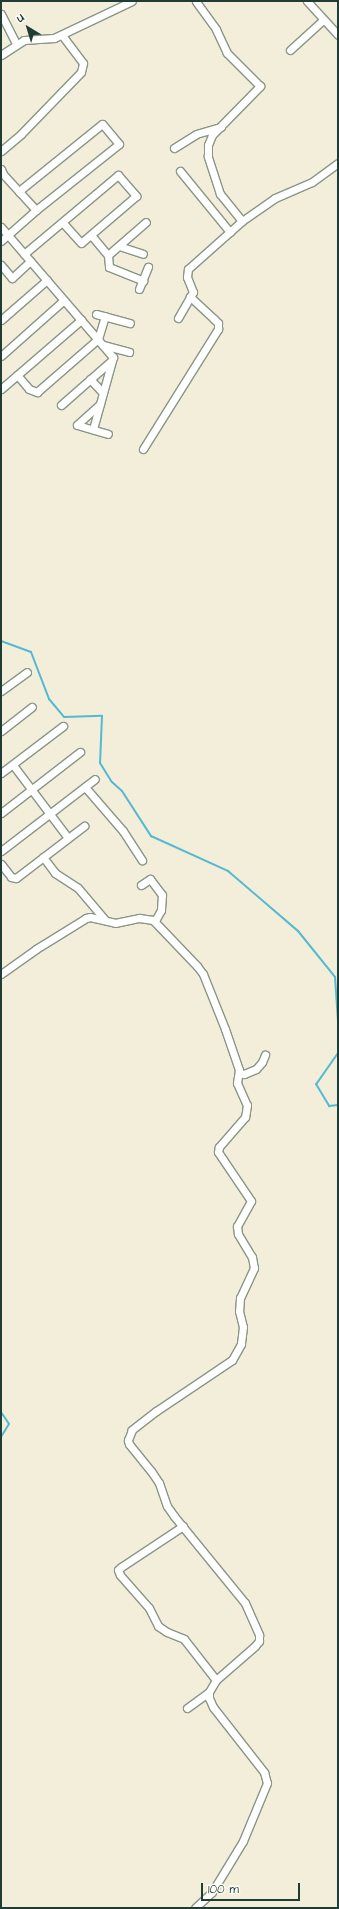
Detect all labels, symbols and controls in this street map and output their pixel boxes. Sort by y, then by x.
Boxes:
north arrow [8,8,48,48]
text: U [13,10,27,26]
scale bar [203,1875,302,1901]
text: 100 m [208,1881,239,1898]

